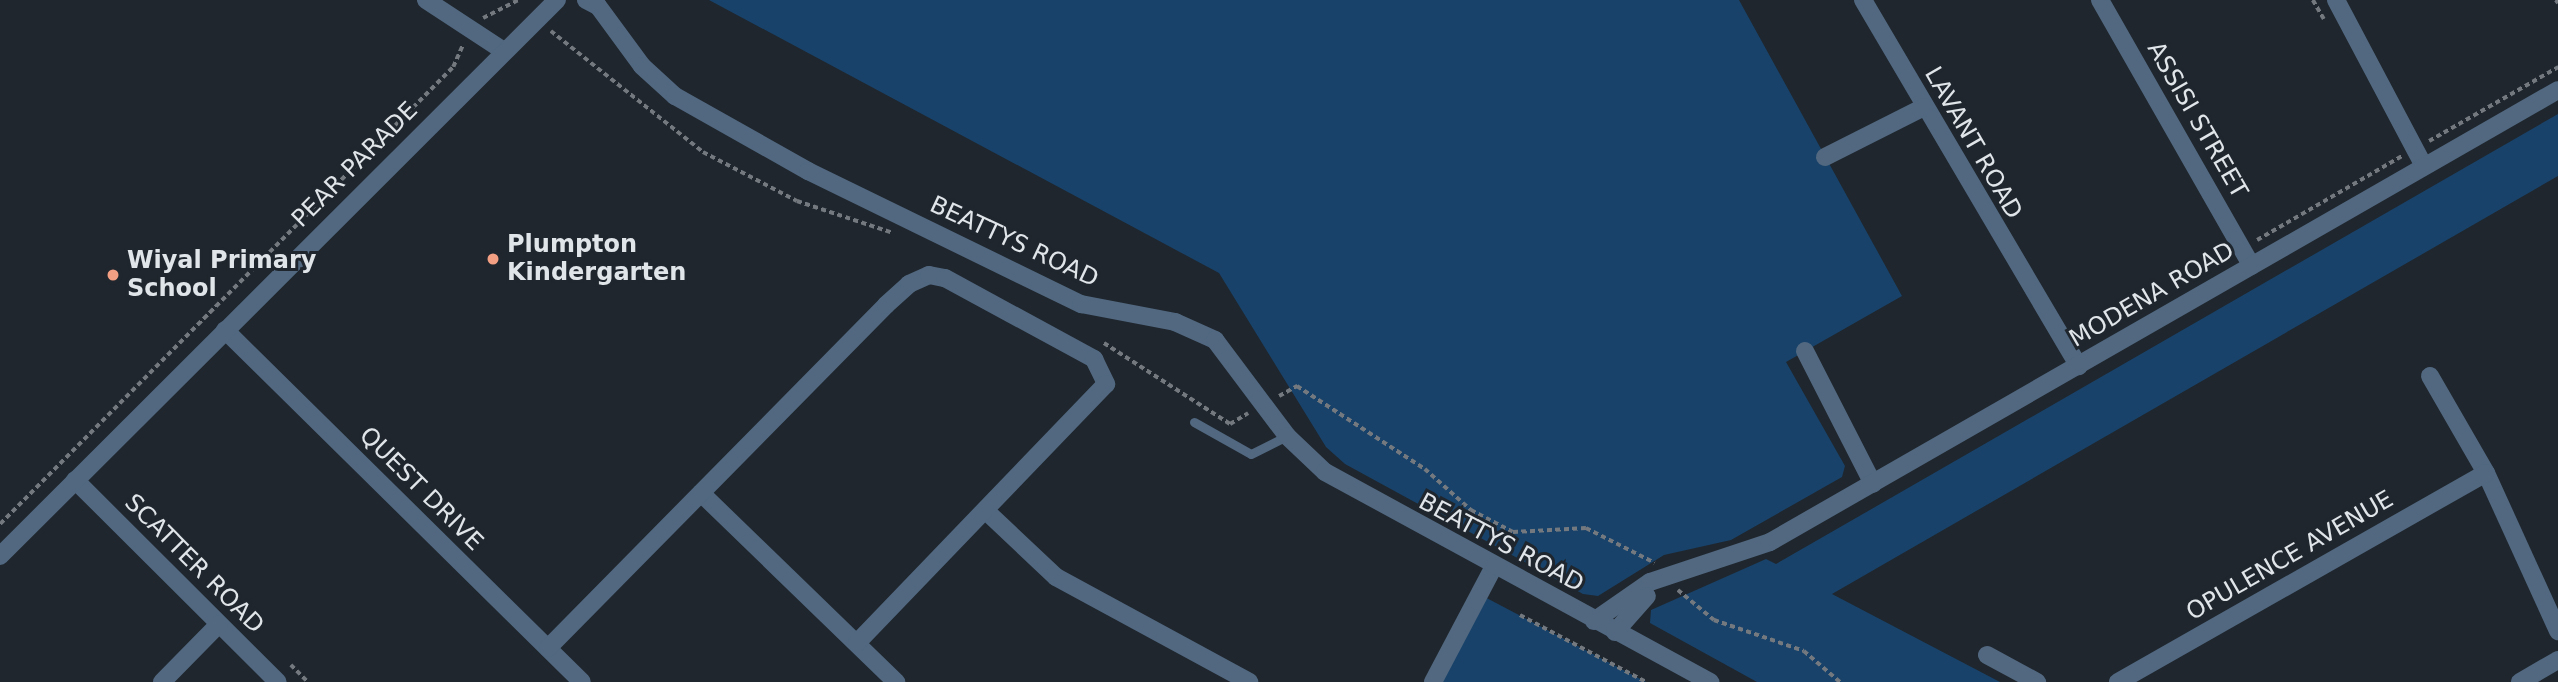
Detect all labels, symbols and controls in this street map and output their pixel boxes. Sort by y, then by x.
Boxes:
street label: ASSISI STREET [2141,37,2253,203]
street label: LAVANT ROAD [1918,62,2028,224]
street label: PEAR PARADE [286,96,424,234]
street label: BEATTYS ROAD [925,190,1103,294]
place label: Plumpton Kindergarten [507,231,686,287]
street label: MODENA ROAD [2065,236,2239,354]
place label: Wiyal Primary School [127,247,316,303]
marker: Plumpton Kindergarten [485,251,501,267]
marker: Wiyal Primary School [105,267,121,283]
street label: QUEST DRIVE [353,421,489,557]
street label: OPULENCE AVENUE [2181,485,2399,627]
street label: BEATTYS ROAD [1414,487,1588,599]
street label: SCATTER ROAD [118,488,270,640]

